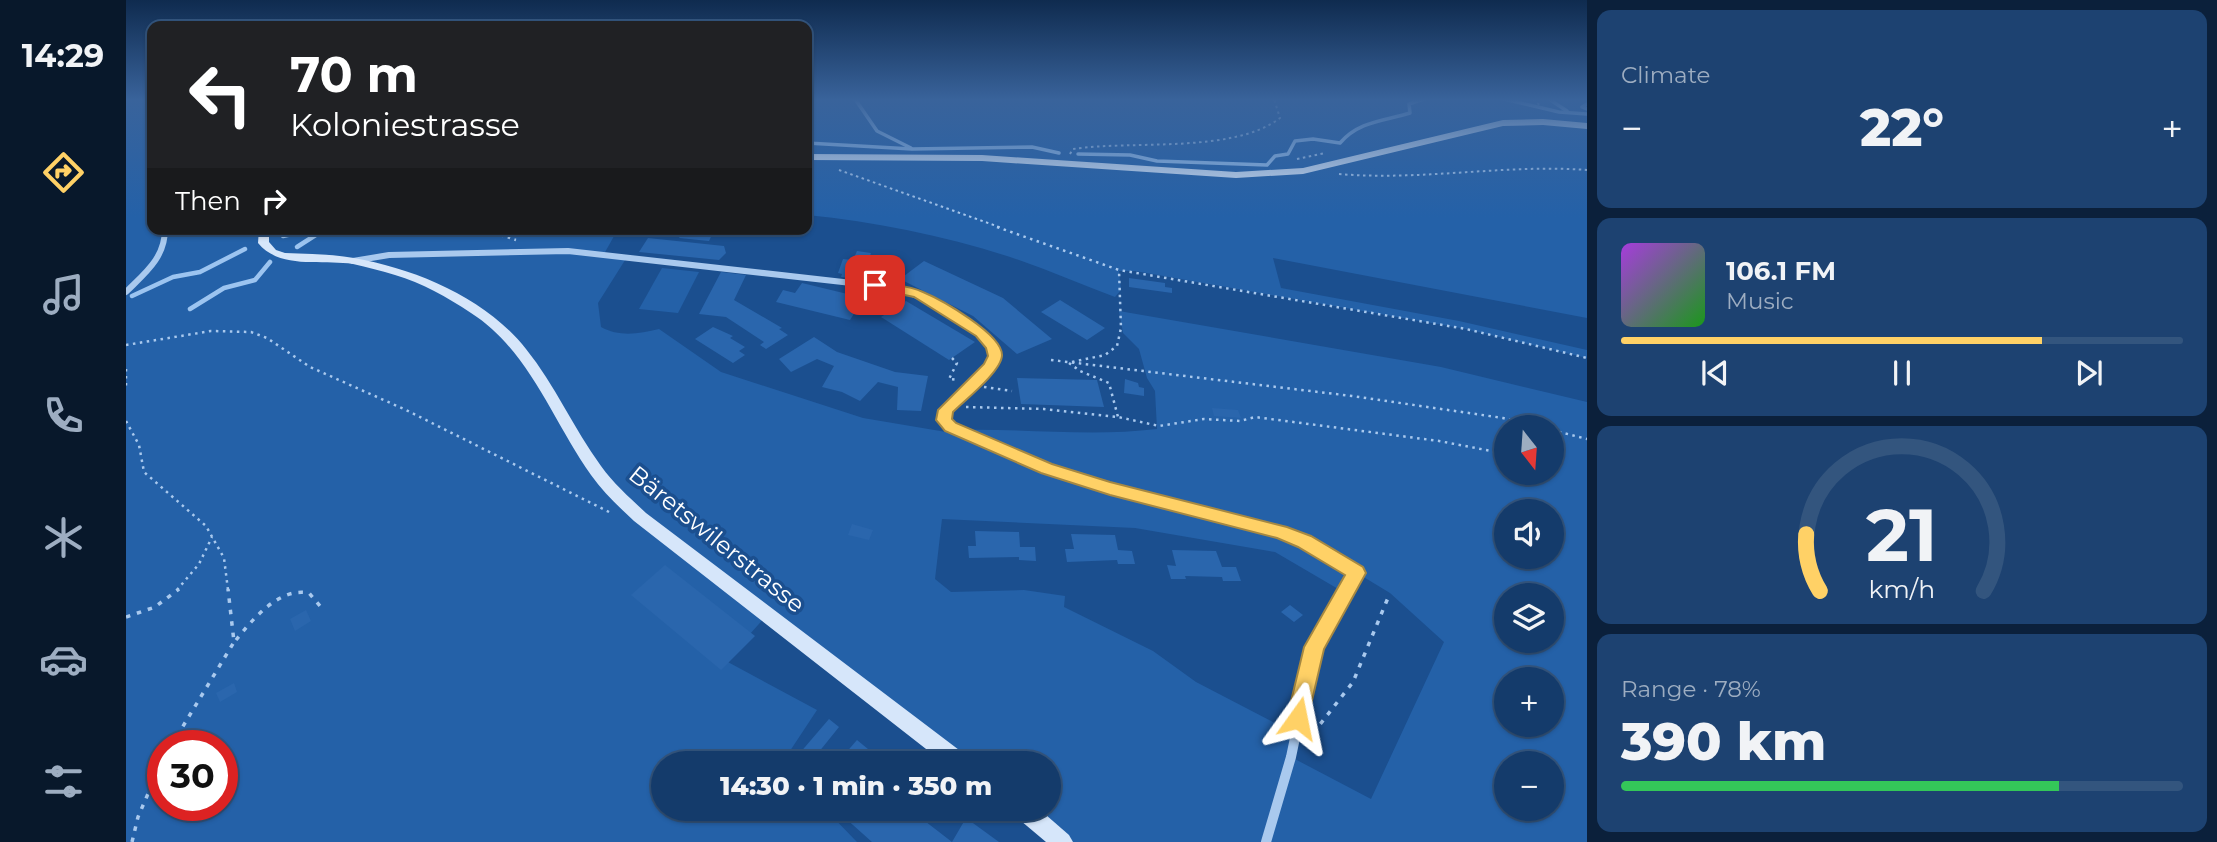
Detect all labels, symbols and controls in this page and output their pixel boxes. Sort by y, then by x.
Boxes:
text: 14:29 [22,36,104,75]
text: 70 m [290,45,418,104]
icon: left [175,49,266,140]
text: Climate [1621,61,1710,89]
text: 22° [1860,96,1944,159]
text: Koloniestrasse [290,105,520,144]
text: − [1621,105,1643,152]
text: + [2161,105,2183,152]
icon: directions [39,148,88,197]
icon: right [255,182,293,220]
text: Then [175,185,241,217]
pin [845,255,905,315]
text: 106.1 FM [1726,255,1836,287]
icon: arrive [856,266,894,304]
icon: music [39,270,88,319]
text: Music [1726,287,1794,315]
icon: previous [1696,354,1734,392]
icon: pause [1883,354,1921,392]
icon: next [2070,354,2108,392]
icon: phone [39,391,88,440]
north arrow [1494,415,1564,485]
map controls [1494,415,1564,821]
street label: Bäretswilerstrasse [623,459,811,619]
text: 21 [1866,491,1938,579]
button: sound [1494,499,1564,569]
icon: climate [39,513,88,562]
text: km/h [1869,574,1935,604]
button: layers [1494,583,1564,653]
icon: car [39,635,88,684]
button: + [1494,667,1564,737]
text: Range · 78% [1621,675,1761,703]
position arrow [1261,681,1335,755]
text: 390 km [1621,710,1826,773]
speed limit sign: 30 [147,730,238,821]
button: − [1494,751,1564,821]
icon: filters [39,757,88,806]
text: 14:30 · 1 min · 350 m [720,770,992,802]

